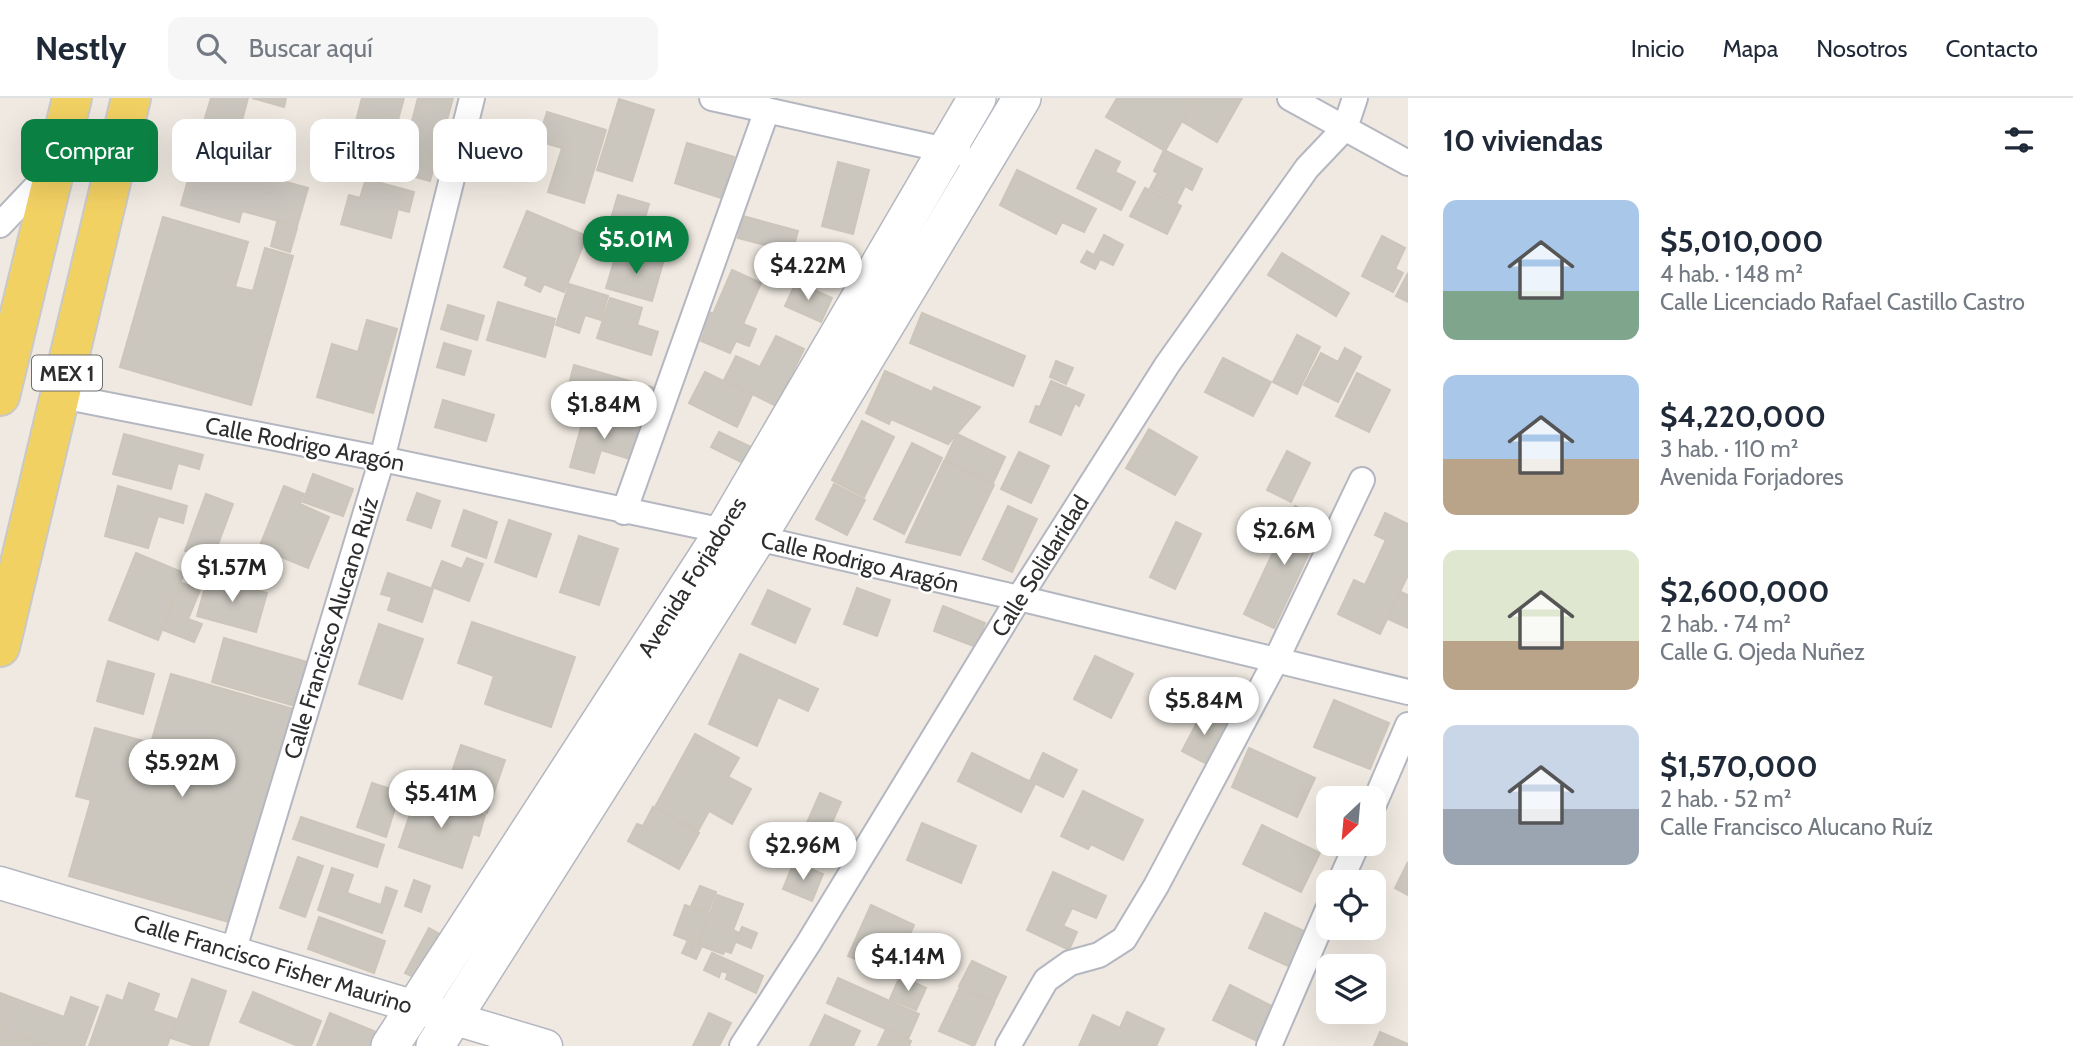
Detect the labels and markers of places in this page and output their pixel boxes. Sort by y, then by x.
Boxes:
pin: $5.01M [579,216,693,276]
pin: $4.22M [751,242,865,302]
pin: $1.84M [547,382,661,441]
pin: $2.6M [1235,508,1333,567]
pin: $1.57M [175,545,289,604]
pin: $5.84M [1147,678,1261,737]
pin: $5.92M [125,740,239,799]
pin: $5.41M [384,770,498,830]
pin: $2.96M [746,822,860,882]
pin: $4.14M [851,934,965,993]

